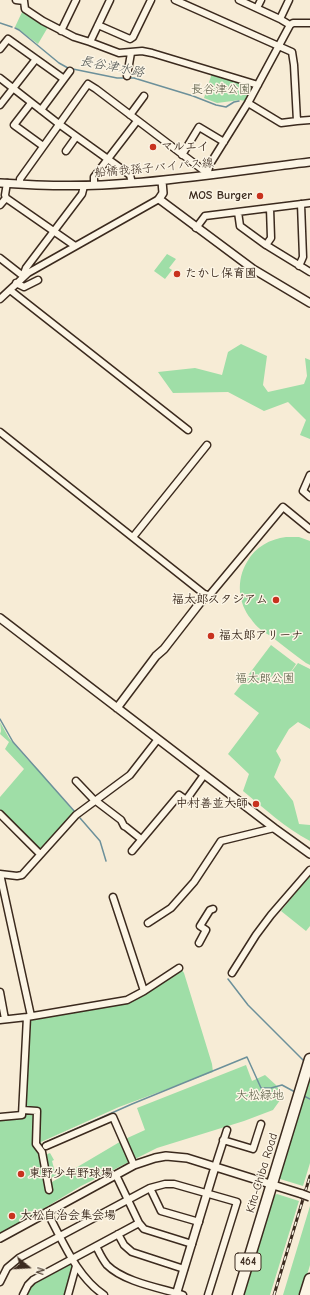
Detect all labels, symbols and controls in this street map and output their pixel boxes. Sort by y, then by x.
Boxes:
water label: 長谷津水路 [79,53,145,81]
park label: 長谷津公園 [191,83,251,97]
place label: マルエイ [161,140,209,154]
marker: マルエイ [148,142,158,152]
street label: 船橋我孫子バイパス線 [94,156,214,180]
place label: MOS Burger [189,189,252,203]
marker: MOS Burger [255,191,265,201]
place label: たかし保育園 [185,267,257,281]
marker: たかし保育園 [172,269,182,279]
place label: 福太郎スタジアム [172,593,268,607]
marker: 福太郎スタジアム [271,595,281,605]
place label: 福太郎アリーナ [219,629,303,643]
marker: 福太郎アリーナ [206,631,216,641]
park label: 福太郎公園 [235,672,295,686]
place label: 中村善並大師 [176,797,248,811]
marker: 中村善並大師 [251,799,261,809]
park label: 大松緑地 [236,1089,284,1103]
street label: Kita-Chiba Road [243,1131,281,1215]
place label: 東野少年野球場 [29,1167,113,1181]
marker: 東野少年野球場 [16,1169,26,1179]
place label: 大松自治会集会場 [20,1209,116,1223]
marker: 大松自治会集会場 [7,1211,17,1221]
north arrow [8,1247,48,1287]
road number: 464 [235,1253,261,1271]
text: N [33,1265,47,1276]

